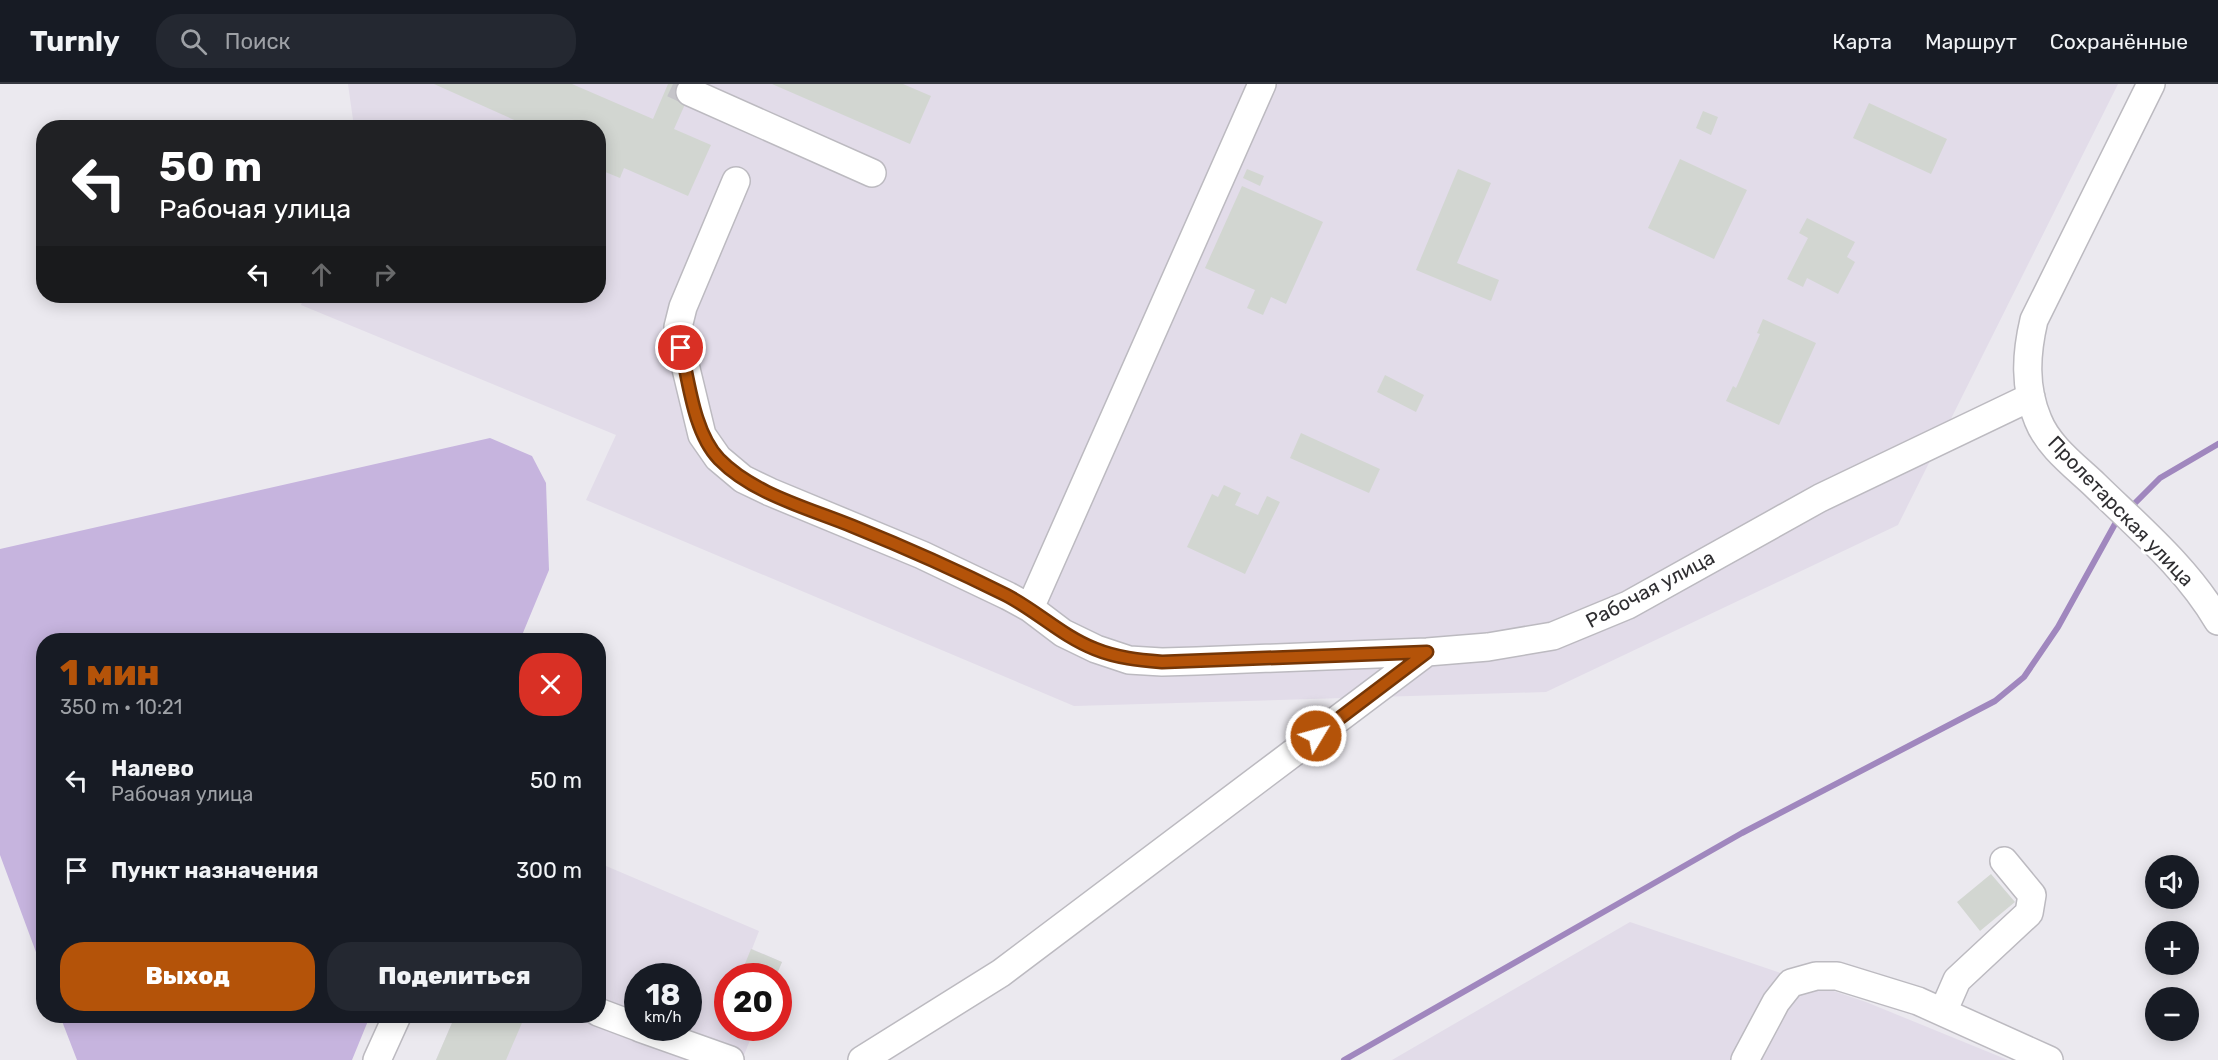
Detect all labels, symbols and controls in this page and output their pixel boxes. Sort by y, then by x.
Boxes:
search box [156,14,576,68]
text: Turnly [30,25,120,58]
icon: search [177,25,210,58]
text: Поиск [225,28,290,55]
text: Карта [1832,29,1892,54]
text: Маршрут [1925,29,2017,54]
text: Сохранённые [2050,29,2188,54]
text: 50 m [159,142,262,192]
icon: left [60,144,138,222]
text: Рабочая улица [159,193,351,225]
icon: left [242,258,275,291]
icon: ahead [305,258,338,291]
icon: right [368,258,401,291]
pin [655,322,706,373]
icon: arrive [664,331,697,364]
street label: Пролетарская улица [2043,431,2199,591]
street label: Рабочая улица [1582,545,1718,633]
text: 1 мин [60,651,160,694]
button: close [519,653,582,716]
text: 350 m · 10:21 [60,695,182,719]
position arrow [1284,704,1348,768]
text: Налево [111,755,194,782]
icon: left [60,764,93,797]
text: 50 m [530,767,582,794]
text: Рабочая улица [111,782,253,806]
icon: arrive [60,854,93,887]
map controls [2145,855,2199,1041]
button: sound [2145,855,2199,909]
text: Пункт назначения [111,857,319,884]
text: 300 m [516,857,582,884]
button: + [2145,921,2199,975]
button: Выход [60,942,315,1011]
button: Поделиться [327,942,582,1011]
speed limit sign: 20 [714,963,792,1041]
text: 18 [645,977,681,1013]
button: − [2145,987,2199,1041]
text: km/h [644,1008,682,1026]

